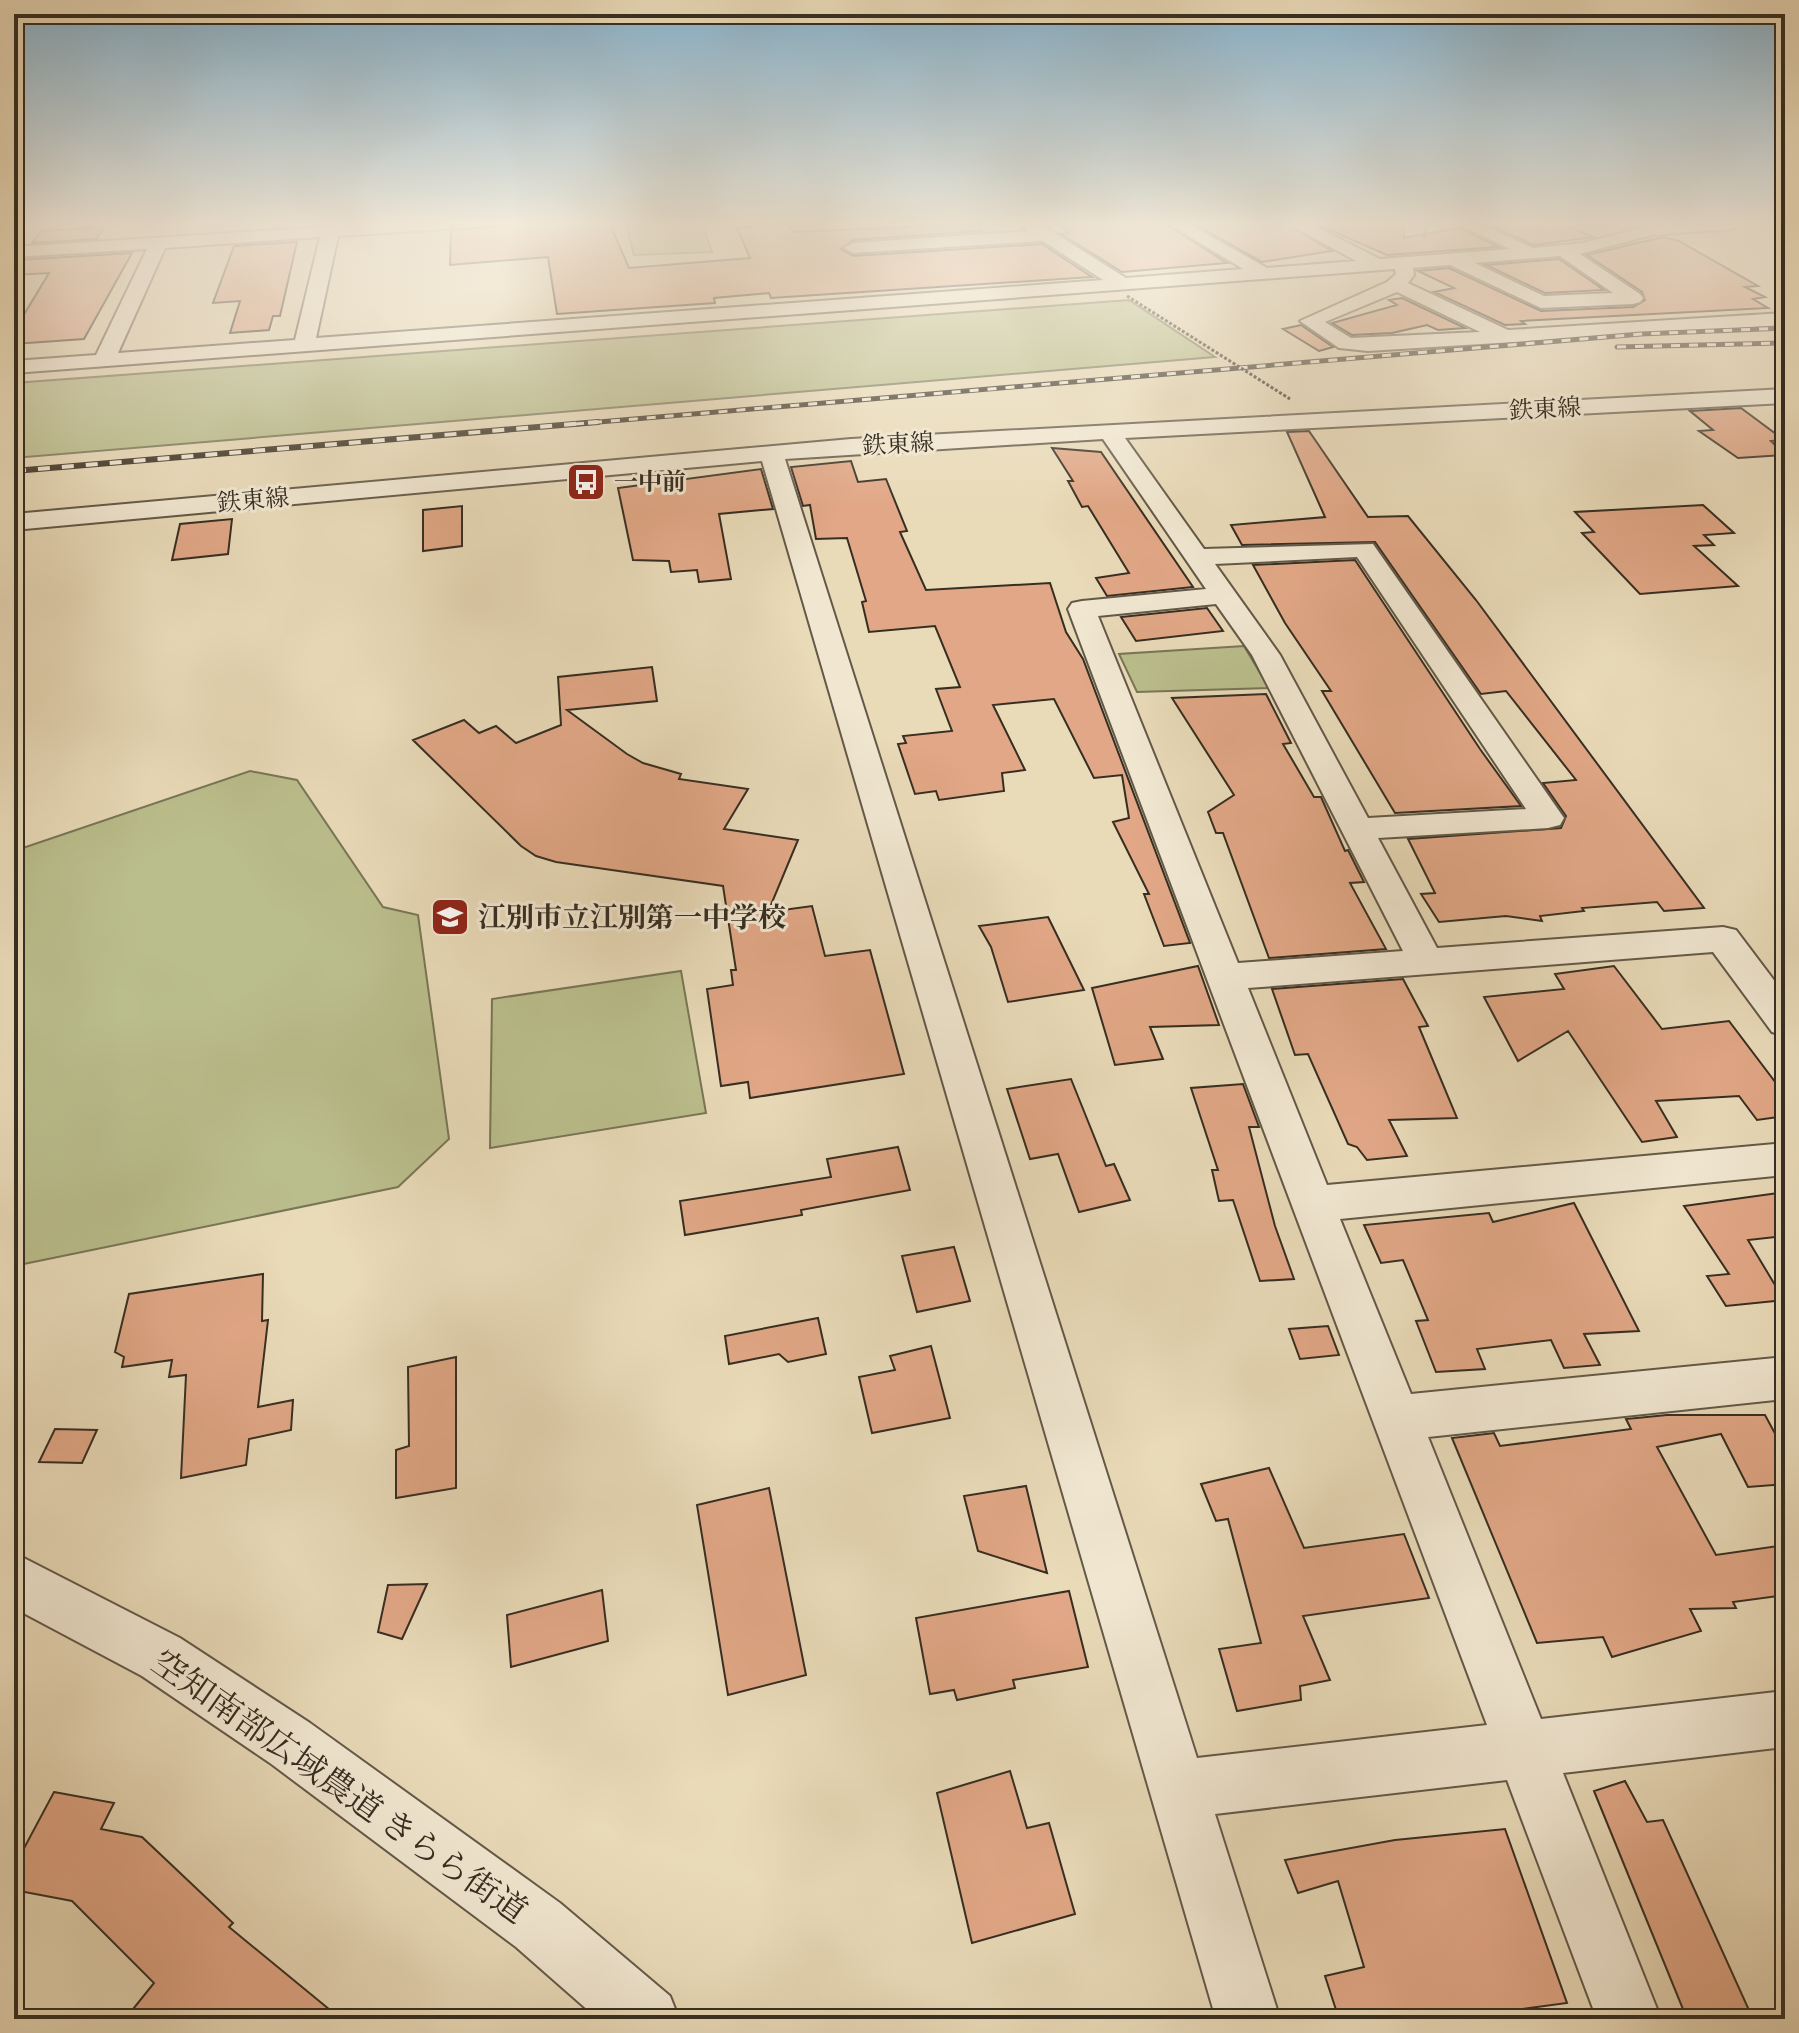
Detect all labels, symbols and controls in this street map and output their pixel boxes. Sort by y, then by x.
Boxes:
street label: 鉄東線 [1508,391,1582,427]
street label: 鉄東線 [861,426,935,462]
bus stop icon: 一中前 [565,461,607,503]
place label: 一中前 [614,466,686,498]
street label: 鉄東線 [216,481,290,519]
school or university icon: 江別市立江別第一中学校 [429,896,471,938]
place label: 江別市立江別第一中学校 [478,899,786,937]
street label: 空知南部広域農道 きらら街道 [142,1638,537,1934]

